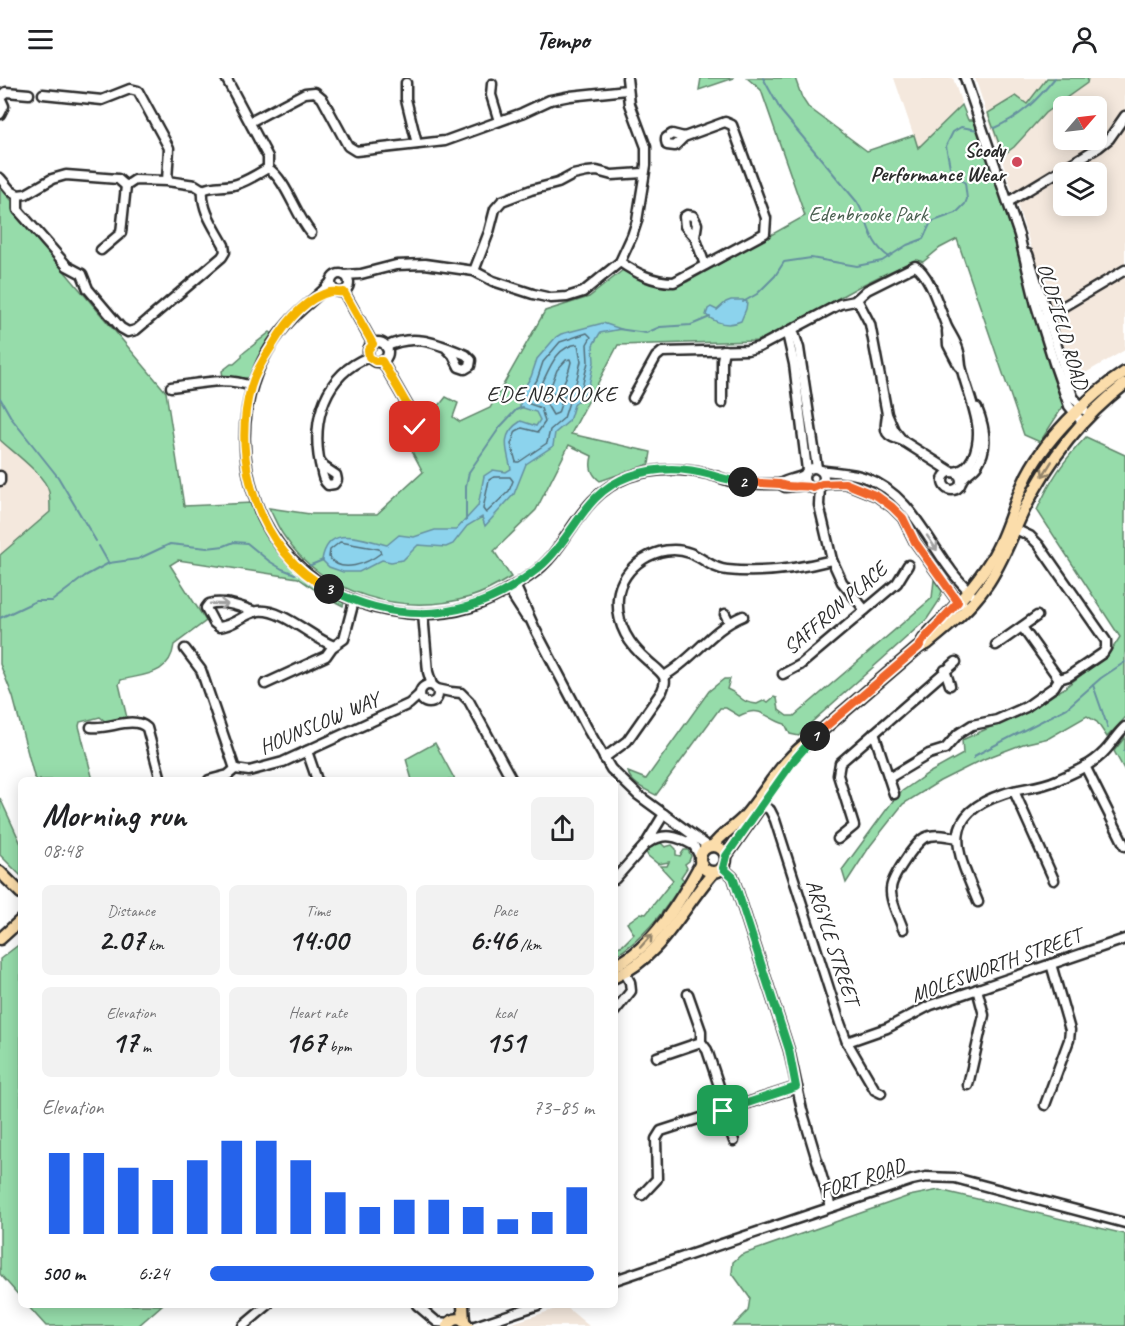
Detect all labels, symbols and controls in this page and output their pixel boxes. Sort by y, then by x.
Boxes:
text: Tempo [535,22,590,56]
icon: menu [24,23,57,56]
icon: person [1068,23,1101,56]
north arrow [1053,96,1107,150]
map controls [1053,96,1107,216]
place label: Scody Performance Wear [871,137,1008,187]
marker: Scody Performance Wear [1010,155,1024,169]
button: layers [1053,162,1107,216]
park label: Edenbrooke Park [808,201,930,227]
street label: OLDFIELD ROAD [1032,260,1095,394]
district label: EDENBROOKE [486,380,619,408]
pin [389,401,440,452]
icon: check [398,410,431,443]
one-way arrow [1040,460,1052,477]
pin: 2 [728,467,758,497]
text: 2 [739,472,747,492]
one-way arrow [926,535,938,551]
street label: SAFFRON PLACE [778,554,894,660]
pin: 3 [314,574,344,604]
text: 3 [325,579,333,599]
one-way arrow [209,598,229,610]
street label: HOUNSLOW WAY [255,684,387,760]
pin: 1 [800,721,830,751]
text: 1 [811,726,819,746]
text: Morning run [42,794,186,836]
button: share [531,797,594,860]
text: 08:48 [42,838,82,863]
street label: ARGYLE STREET [801,876,867,1013]
text: Distance [107,901,155,921]
text: Time [306,901,330,921]
text: Pace [493,901,517,921]
street label: MOLESWORTH STREET [907,920,1090,1008]
text: 2.07 [98,921,144,959]
text: 14:00 [288,921,348,959]
text: 6:46 [469,921,516,959]
one-way arrow [639,933,654,948]
text: km [144,935,164,955]
text: /km [516,935,541,955]
text: Elevation [106,1003,156,1023]
text: Heart rate [289,1003,347,1023]
text: kcal [494,1003,516,1023]
text: 17 [111,1023,138,1061]
text: 167 [285,1023,326,1061]
text: 151 [485,1023,525,1061]
text: m [138,1037,151,1057]
text: bpm [326,1037,351,1057]
pin [697,1085,748,1136]
icon: arrive [706,1094,739,1127]
text: Elevation [42,1095,104,1120]
text: 73–85 m [533,1095,594,1120]
street label: FORT ROAD [816,1151,910,1204]
text: 500 m [42,1261,85,1286]
text: 6:24 [138,1261,169,1286]

